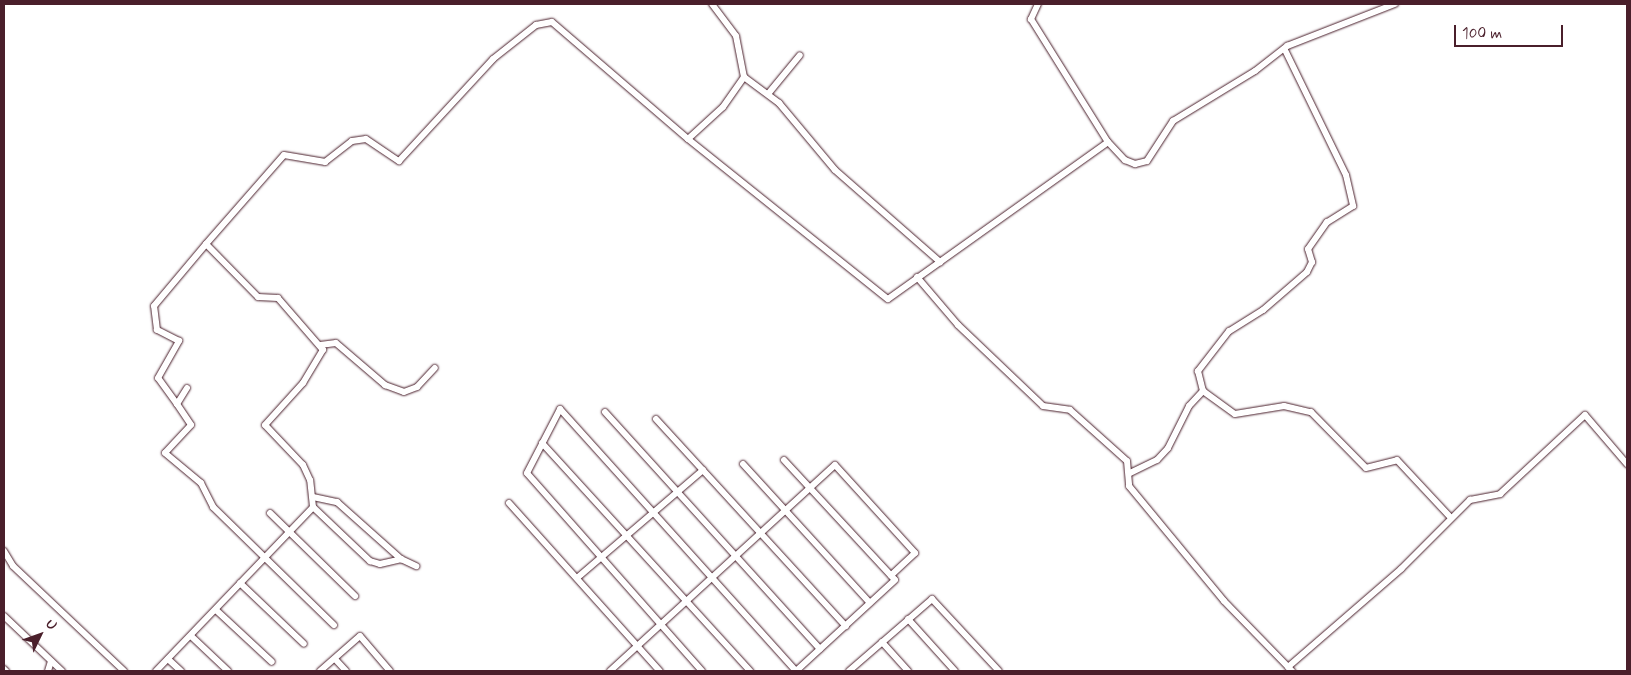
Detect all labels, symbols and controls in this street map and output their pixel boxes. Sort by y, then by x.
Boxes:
scale bar [1456,15,1565,47]
text: 100 m [1462,24,1502,44]
north arrow [15,610,65,660]
text: U [41,616,61,634]

